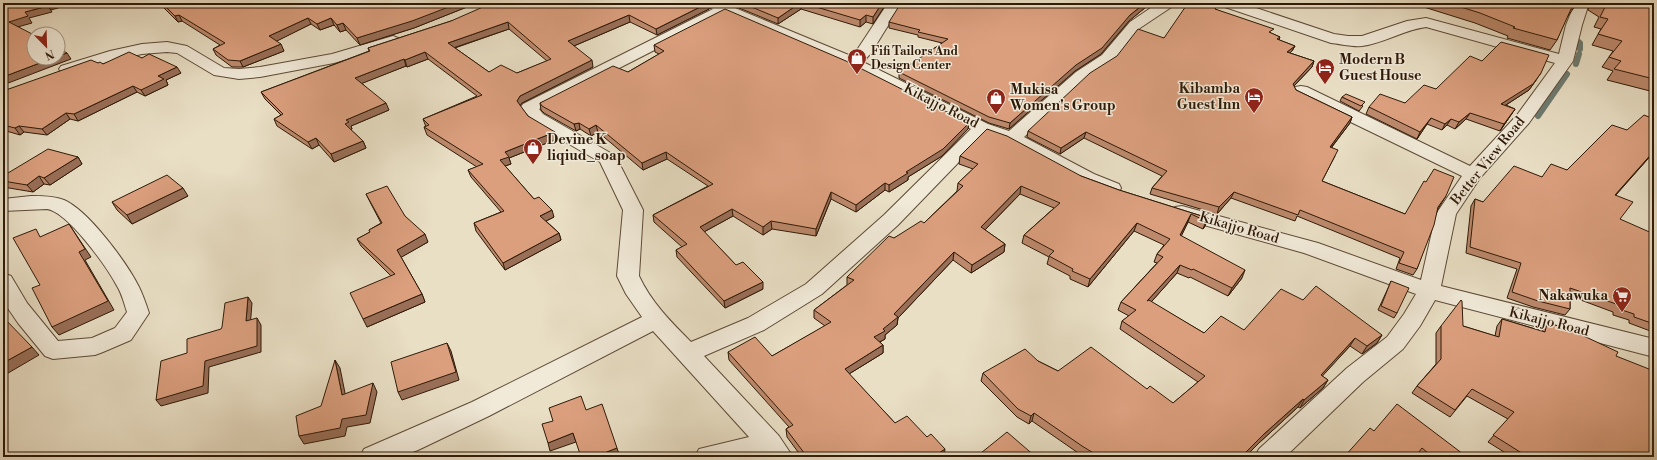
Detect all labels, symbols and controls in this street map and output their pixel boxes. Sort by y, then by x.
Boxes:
north arrow [26,26,66,66]
place label: Fifi Tailors And Design Center [871,44,958,73]
text: N [43,46,56,63]
shop icon: Fifi Tailors And Design Center [846,47,868,75]
place label: Modern B Guest House [1339,51,1422,85]
hotel icon: Modern B Guest House [1314,57,1336,85]
street label: Kikajjo Road [900,79,982,133]
place label: Kibamba Guest Inn [1177,80,1240,114]
place label: Mukisa Women's Group [1009,81,1116,115]
hotel icon: Kibamba Guest Inn [1243,86,1265,114]
shop icon: Mukisa Women's Group [985,87,1007,115]
street label: Better View Road [1446,113,1529,210]
place label: Devine K liqiud_soap [547,131,626,165]
shop icon: Devine K liqiud_soap [522,137,544,165]
street label: Kikajjo Road [1197,208,1281,248]
supermarket icon: Nakawuka [1611,285,1633,313]
place label: Nakawuka [1539,287,1608,305]
street label: Kikajjo Road [1507,303,1591,341]

